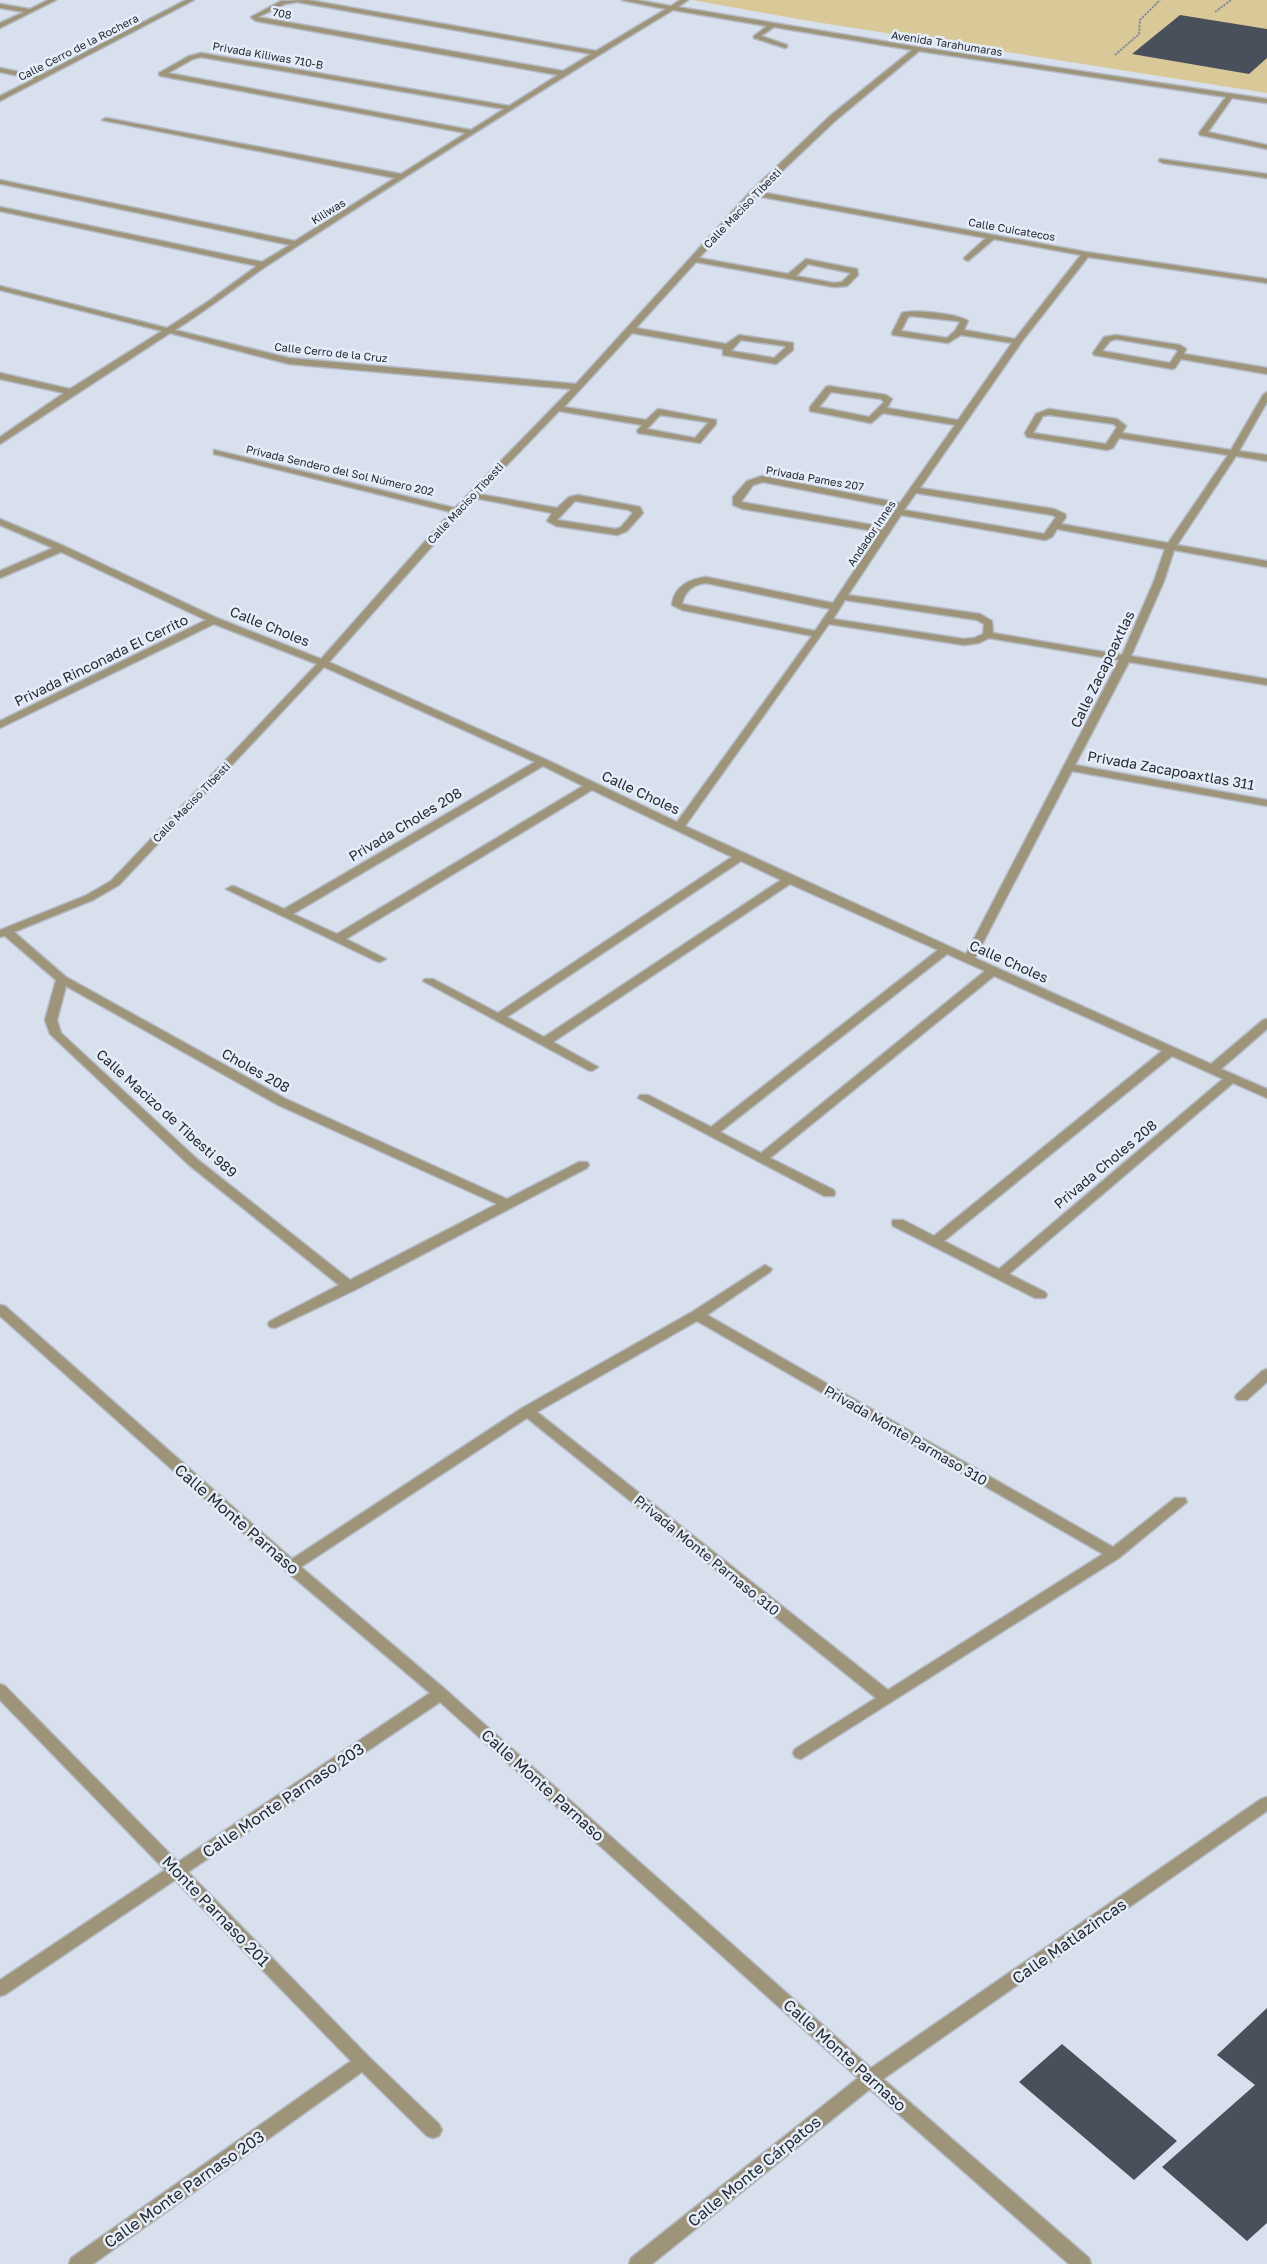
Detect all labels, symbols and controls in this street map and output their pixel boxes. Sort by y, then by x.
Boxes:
street label: 708 [271,5,293,21]
street label: Calle Cerro de la Rochera [16,11,140,83]
street label: Avenida Tarahumaras [890,28,1004,58]
street label: Privada Kiliwas 710-B [212,39,324,71]
street label: Calle Maciso Tibesti [701,165,783,251]
street label: Kiliwas [309,195,348,227]
street label: Calle Cuicatecos [967,215,1057,243]
street label: Calle Cerro de la Cruz [274,340,389,364]
street label: Privada Sendero del Sol Número 202 [245,442,435,498]
street label: Calle Maciso Tibesti [424,460,506,546]
street label: Privada Pames 207 [765,463,865,493]
street label: Andador Innes [844,497,898,568]
street label: Calle Choles [228,602,312,650]
street label: Calle Zacapoaxtlas [1066,608,1138,730]
street label: Privada Rinconada El Cerrito [11,610,191,710]
street label: Privada Zacapoaxtlas 311 [1086,747,1256,793]
street label: Calle Maciso Tibesti [150,759,232,845]
street label: Calle Choles [599,766,683,818]
street label: Privada Choles 208 [345,783,465,865]
street label: Calle Choles [967,936,1051,986]
street label: Choles 208 [219,1044,293,1096]
street label: Calle Macizo de Tibesti 989 [93,1045,241,1181]
street label: Privada Choles 208 [1050,1116,1160,1212]
street label: Privada Monte Parmaso 310 [821,1381,991,1489]
street label: Calle Monte Parnaso [171,1459,303,1579]
street label: Privada Monte Parnaso 310 [631,1491,783,1619]
street label: Calle Monte Parnaso [477,1725,609,1845]
street label: Calle Monte Parnaso 203 [198,1738,368,1862]
street label: Monte Parnaso 201 [158,1851,274,1971]
street label: Calle Matlazincas [1008,1894,1130,1988]
street label: Calle Monte Parnaso [779,1995,911,2115]
street label: Calle Monte Cárpatos [683,2111,825,2231]
street label: Calle Monte Parnaso 203 [100,2126,268,2252]

